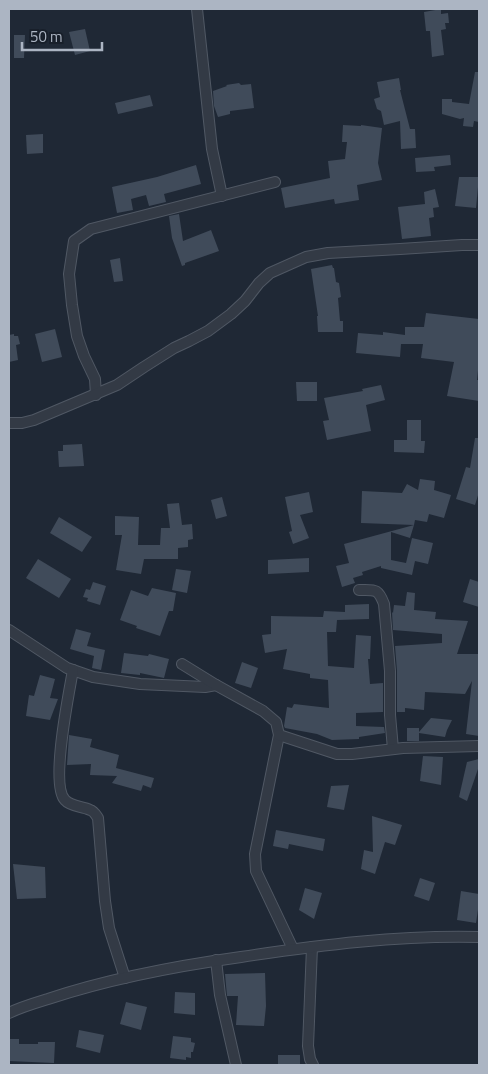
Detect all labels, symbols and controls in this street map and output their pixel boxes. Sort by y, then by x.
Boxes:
scale bar [22,20,102,52]
text: 50 m [30,25,63,48]

